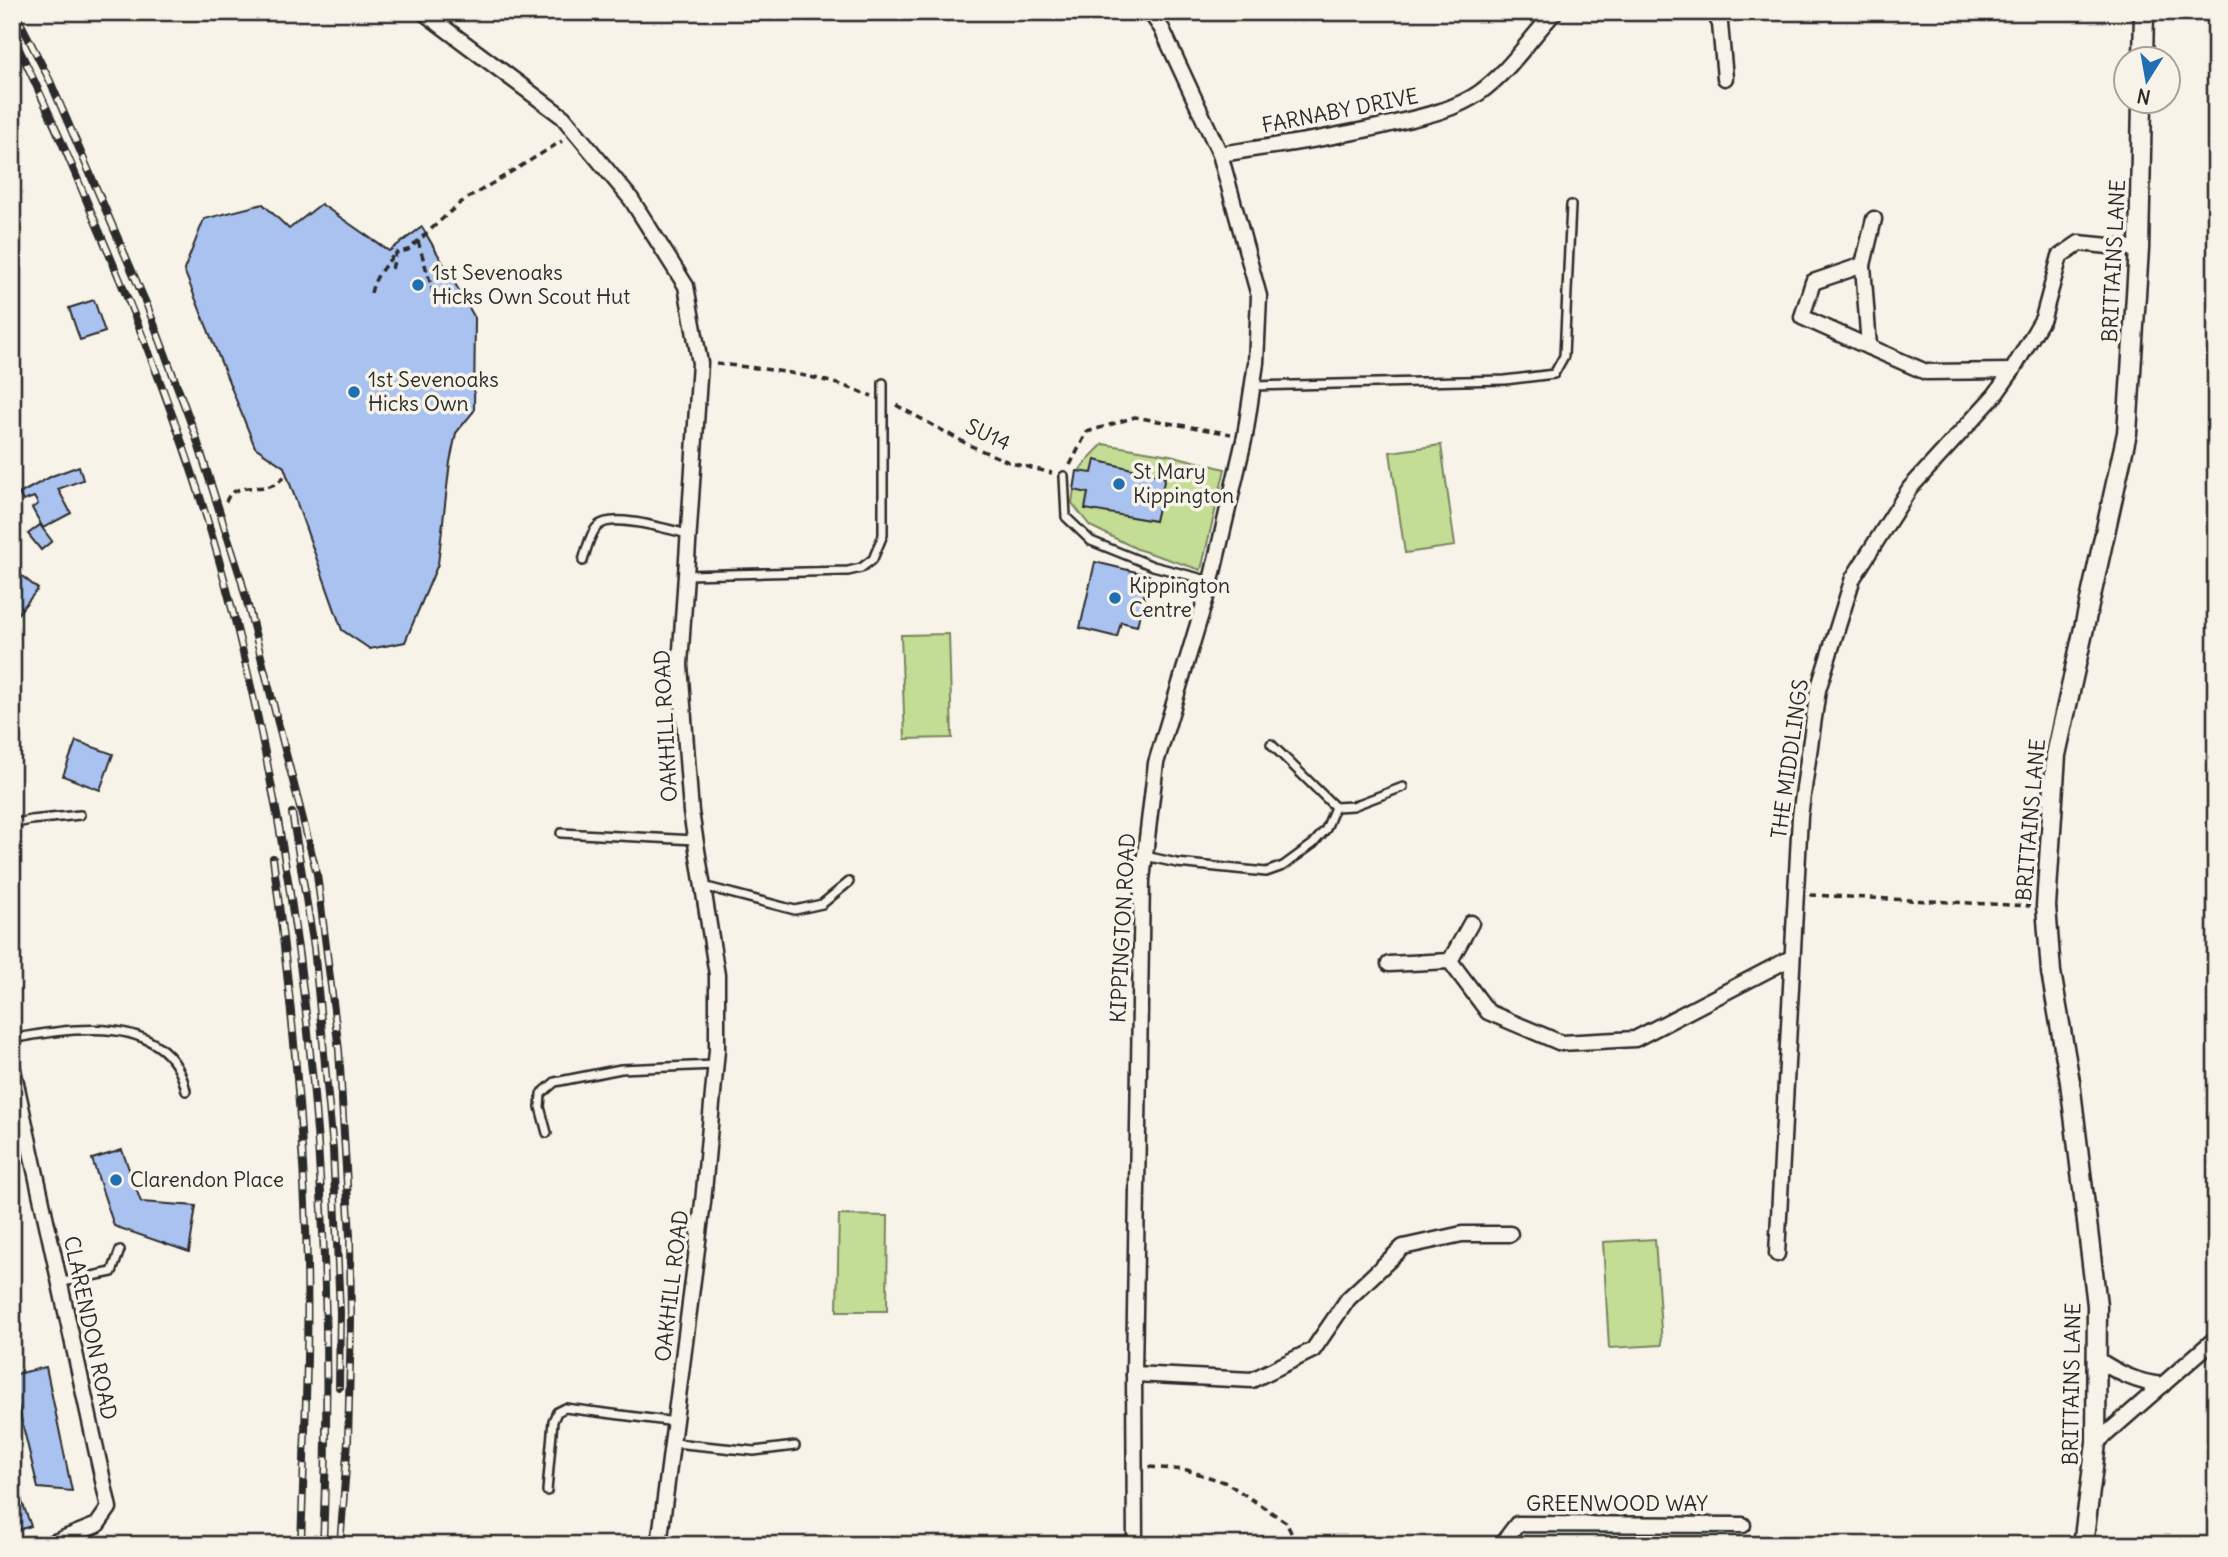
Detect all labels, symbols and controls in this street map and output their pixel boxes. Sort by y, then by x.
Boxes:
north arrow [2112,46,2182,116]
street label: FARNABY DRIVE [1259,82,1420,139]
text: N [2135,84,2152,110]
street label: BRITTAINS LANE [2096,179,2131,343]
place label: 1st Sevenoaks Hicks Own Scout Hut [432,259,630,310]
marker: 1st Sevenoaks Hicks Own Scout Hut [410,277,426,293]
place label: 1st Sevenoaks Hicks Own [368,366,499,417]
marker: 1st Sevenoaks Hicks Own [346,384,362,400]
street label: SU14 [961,412,1015,457]
place label: St Mary Kippington [1133,458,1234,509]
marker: St Mary Kippington [1111,476,1127,492]
place label: Kippington Centre [1129,572,1230,623]
marker: Kippington Centre [1107,590,1123,606]
street label: OAKHILL ROAD [648,649,683,803]
street label: THE MIDDLINGS [1765,677,1814,841]
street label: BRITTAINS LANE [2010,738,2051,902]
street label: KIPPINGTON ROAD [1104,832,1141,1024]
place label: Clarendon Place [130,1166,284,1193]
marker: Clarendon Place [108,1172,124,1188]
street label: OAKHILL ROAD [649,1209,694,1363]
street label: CLARENDON ROAD [58,1233,123,1422]
street label: BRITTAINS LANE [2057,1302,2086,1466]
street label: GREENWOOD WAY [1526,1490,1708,1517]

